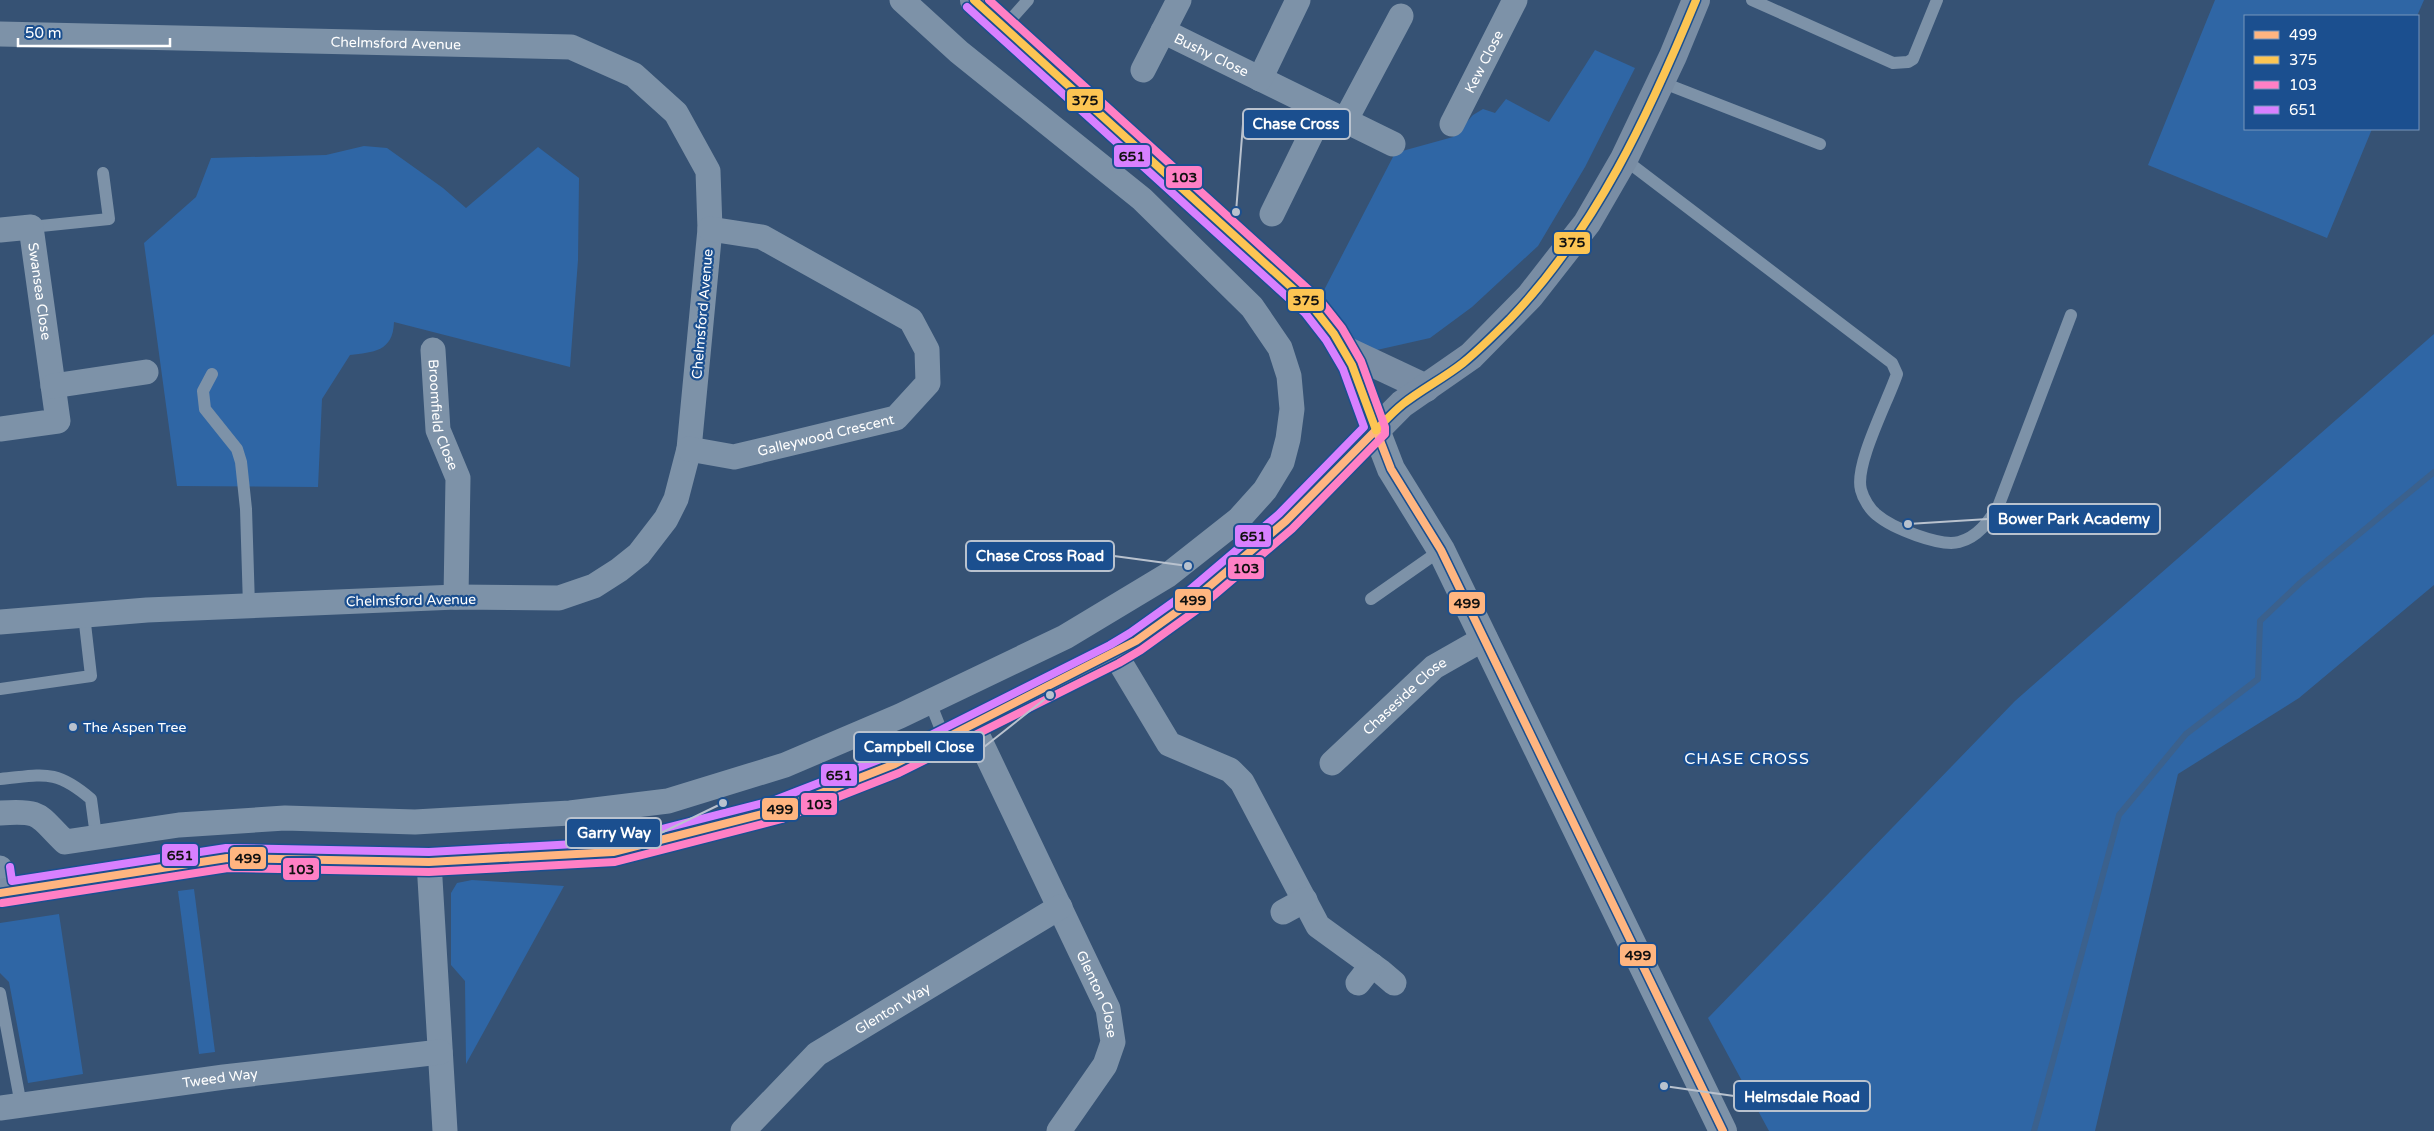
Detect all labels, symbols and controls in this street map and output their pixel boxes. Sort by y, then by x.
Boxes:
scale bar [18,15,170,47]
legend [2244,15,2419,130]
text: 50 m [25,24,62,42]
text: 499 [2289,26,2317,44]
street label: Kew Close [1461,27,1507,96]
street label: Bushy Close [1171,30,1251,81]
street label: Chelmsford Avenue [330,34,461,53]
text: 375 [2289,51,2317,69]
text: 103 [2289,76,2317,94]
line badge: 375 [1066,88,1104,112]
text: 375 [1072,92,1098,109]
text: 651 [2289,101,2317,119]
callout: Chase Cross [1243,109,1350,139]
text: Chase Cross [1253,115,1339,133]
line badge: 651 [1113,144,1151,168]
text: 651 [1119,148,1145,165]
line badge: 103 [1165,165,1203,189]
text: 103 [1171,169,1197,186]
line badge: 375 [1553,231,1591,255]
text: 375 [1559,234,1585,251]
street label: Swansea Close [24,241,55,341]
street label: Chelmsford Avenue [688,248,717,380]
line badge: 375 [1287,288,1325,312]
text: 375 [1293,292,1319,309]
street label: Broomfield Close [425,359,462,473]
street label: Galleywood Crescent [756,411,896,460]
callout: Bower Park Academy [1988,504,2160,534]
text: Bower Park Academy [1998,510,2150,529]
line badge: 651 [1234,524,1272,548]
text: 651 [1240,528,1266,545]
callout: Chase Cross Road [966,541,1114,571]
text: Chase Cross Road [976,547,1104,565]
line badge: 103 [1227,556,1265,580]
text: 103 [1233,560,1259,577]
line badge: 499 [1174,588,1212,612]
street label: Chelmsford Avenue [346,591,476,610]
line badge: 499 [1448,591,1486,615]
text: 499 [1180,592,1206,609]
text: 499 [1454,595,1480,612]
street label: Chaseside Close [1359,654,1450,739]
place label: The Aspen Tree [83,719,186,736]
marker: The Aspen Tree [67,721,79,733]
callout: Campbell Close [854,732,984,762]
text: Campbell Close [864,738,975,757]
district label: CHASE CROSS [1684,749,1810,769]
line badge: 651 [820,763,858,787]
text: 651 [826,767,852,784]
line badge: 103 [800,792,838,816]
text: 103 [806,796,832,813]
line badge: 499 [761,797,799,821]
text: 499 [767,801,793,818]
callout: Garry Way [566,818,661,848]
text: Garry Way [577,824,651,843]
line badge: 651 [161,843,199,867]
line badge: 499 [229,846,267,870]
text: 651 [167,847,193,864]
text: 499 [235,850,261,867]
line badge: 103 [282,857,320,881]
text: 103 [288,861,314,878]
line badge: 499 [1619,943,1657,967]
text: 499 [1625,947,1651,964]
street label: Glenton Close [1072,948,1120,1039]
street label: Glenton Way [852,979,934,1038]
street label: Tweed Way [181,1065,259,1092]
callout: Helmsdale Road [1734,1081,1870,1111]
text: Helmsdale Road [1744,1088,1860,1106]

